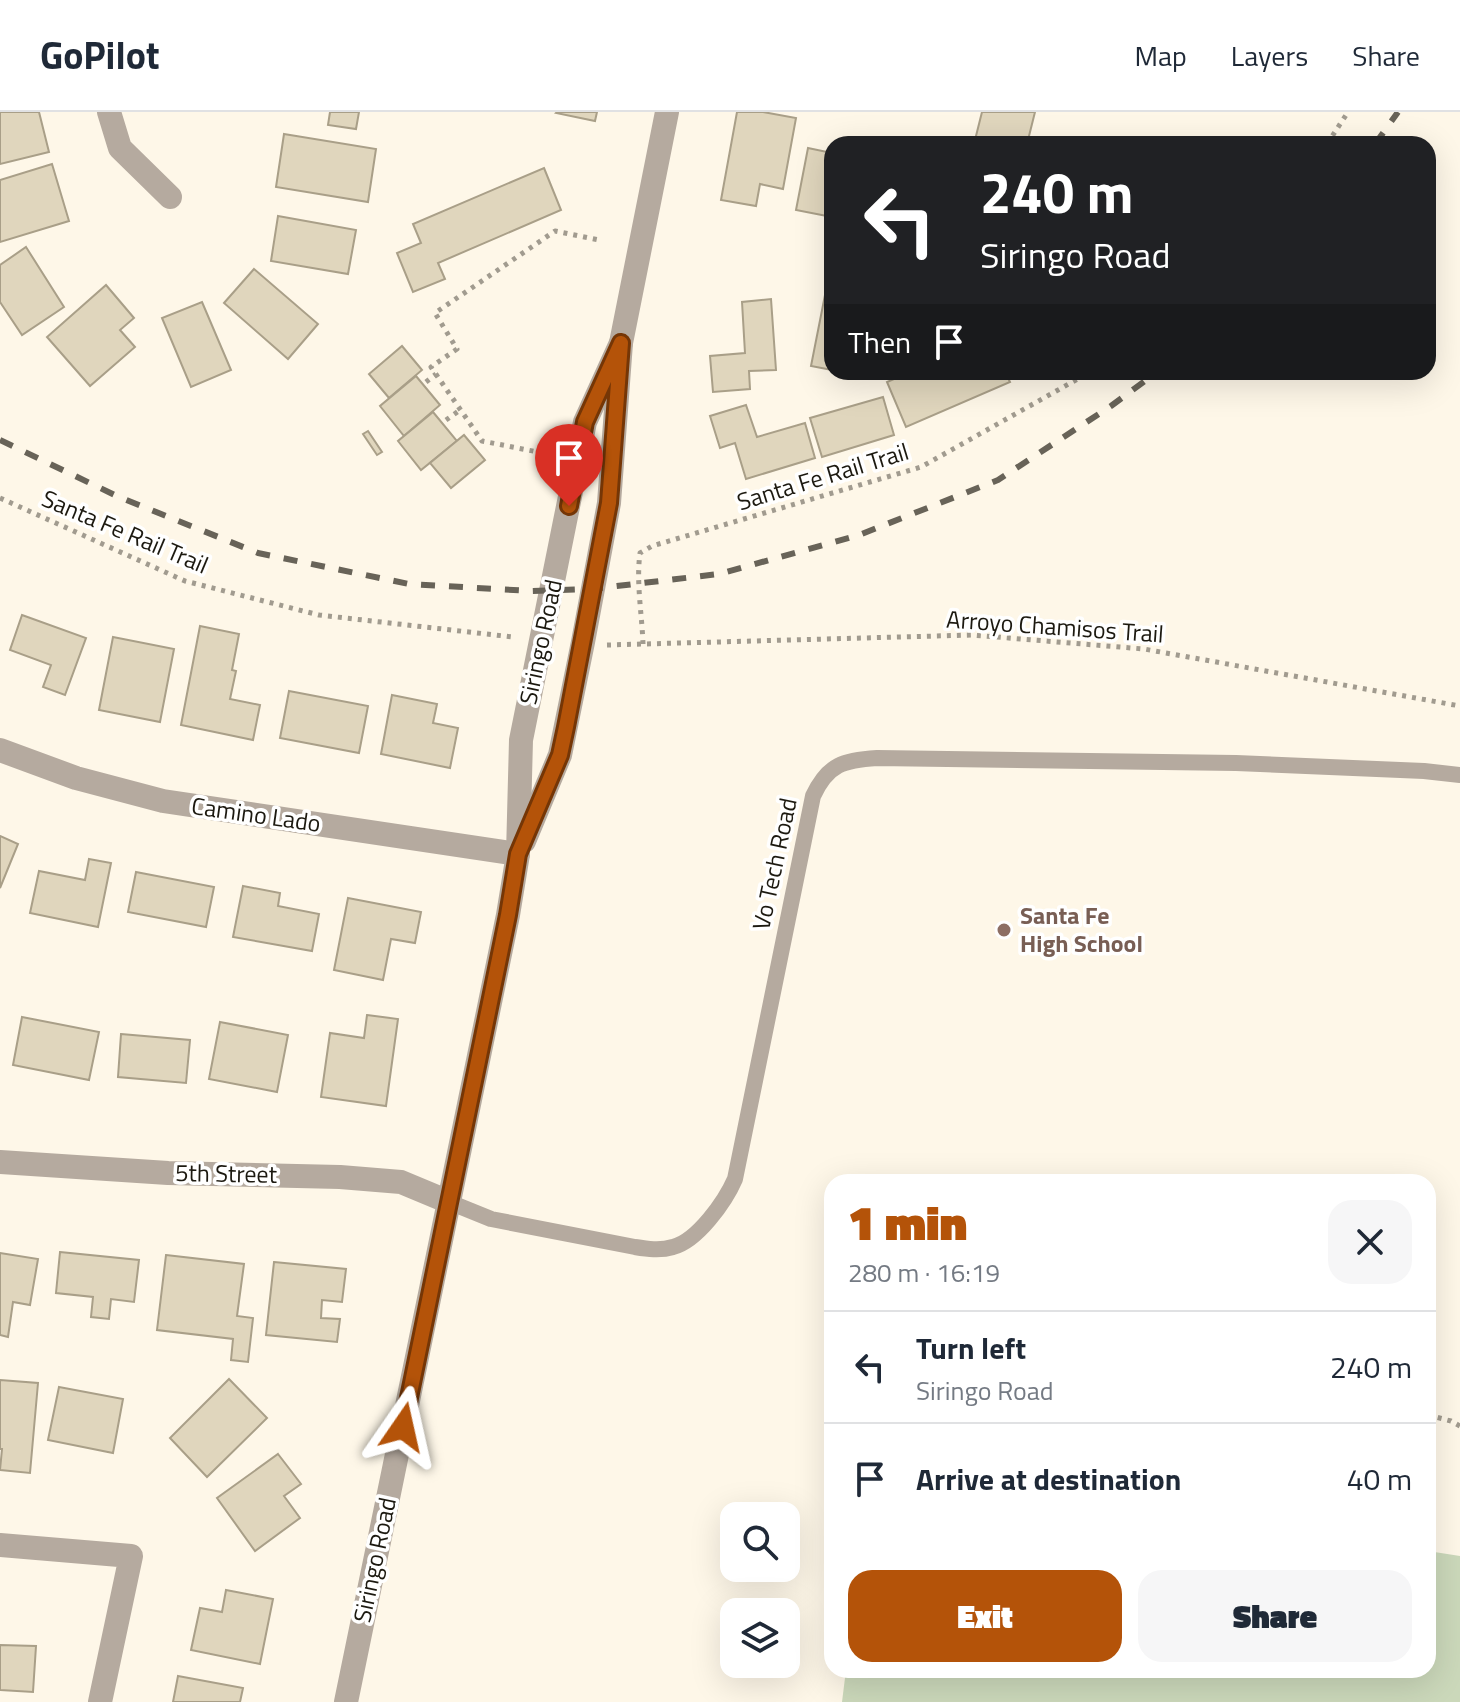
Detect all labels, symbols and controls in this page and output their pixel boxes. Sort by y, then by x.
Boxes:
text: GoPilot [40,26,160,84]
text: Map [1134,34,1187,77]
text: Layers [1231,34,1308,77]
text: Share [1352,34,1420,77]
text: 240 m [980,150,1133,235]
icon: left [848,168,952,272]
text: Siringo Road [980,227,1170,282]
text: Then [848,319,911,365]
icon: arrive [927,320,971,364]
pin [535,424,603,506]
street label: Santa Fe Rail Trail [732,433,913,519]
icon: arrive [547,436,591,480]
street label: Santa Fe Rail Trail [37,480,214,582]
street label: Siringo Road [509,576,571,708]
street label: Arroyo Chamisos Trail [945,600,1165,652]
street label: Camino Lado [189,787,323,841]
street label: Vo Tech Road [742,794,806,933]
place label: Santa Fe High School [1020,897,1143,961]
marker: Santa Fe High School [995,921,1013,939]
street label: 5th Street [175,1154,278,1192]
text: 1 min [848,1186,967,1259]
button: close [1328,1200,1412,1284]
text: 280 m · 16:19 [848,1253,1000,1292]
text: Turn left [916,1325,1026,1371]
text: 240 m [1330,1344,1412,1390]
icon: left [848,1345,892,1389]
text: Siringo Road [916,1371,1054,1410]
position arrow [361,1385,445,1469]
text: Arrive at destination [916,1456,1181,1502]
text: 40 m [1347,1456,1412,1502]
icon: arrive [848,1457,892,1501]
street label: Siringo Road [343,1494,405,1626]
map controls [720,1502,800,1678]
button: search [720,1502,800,1582]
button: Exit [848,1570,1122,1662]
button: Share [1138,1570,1412,1662]
button: layers [720,1598,800,1678]

